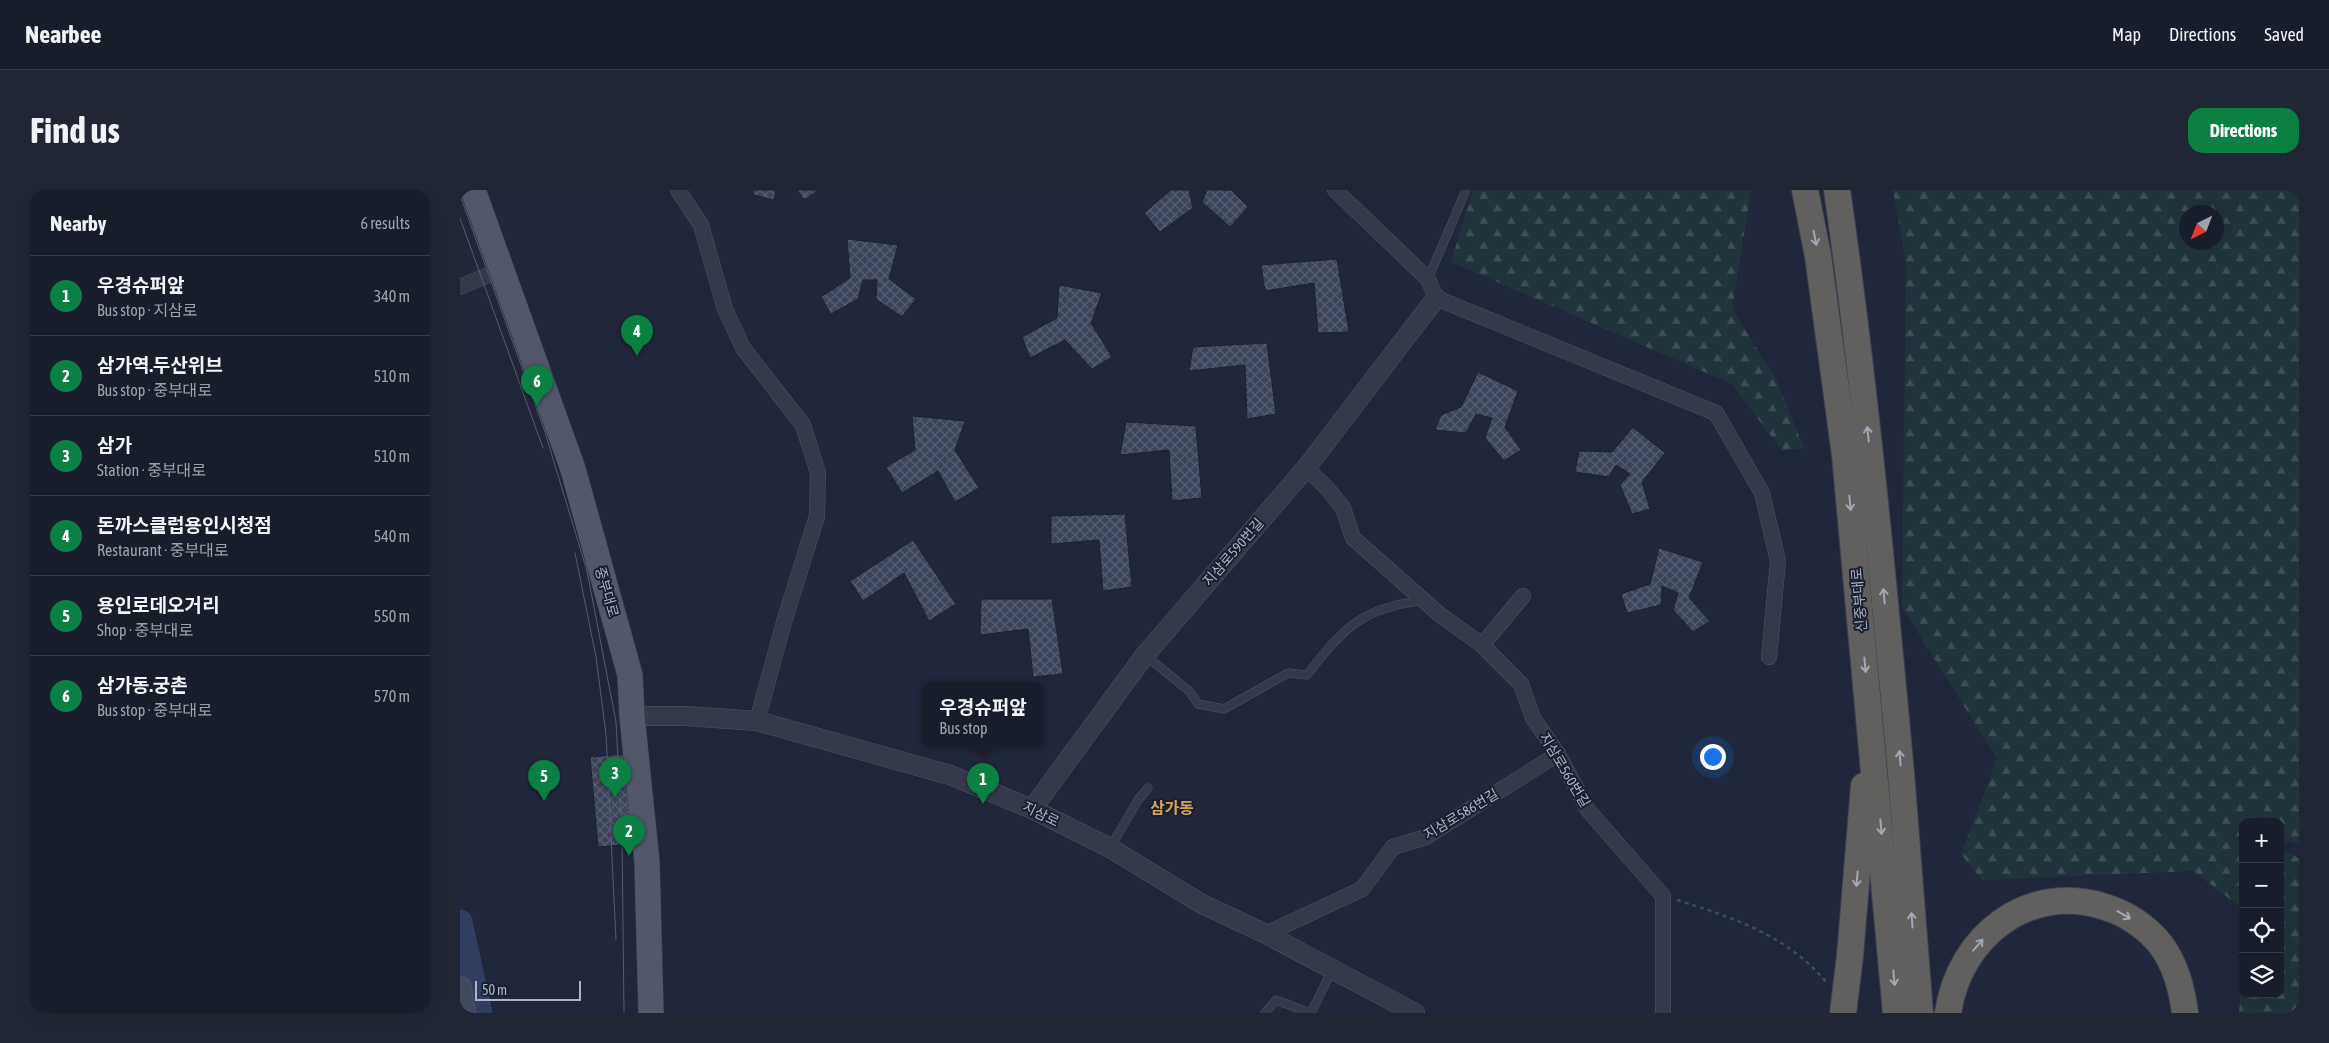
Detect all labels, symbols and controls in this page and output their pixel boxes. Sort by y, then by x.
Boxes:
text: Nearbee [25,21,101,48]
text: Map [2112,24,2141,45]
text: Directions [2169,24,2236,45]
text: Saved [2264,24,2304,45]
button: Directions [2188,108,2299,153]
text: Find us [30,110,120,150]
north arrow [2179,205,2224,250]
text: Nearby [50,211,106,235]
text: 6 results [360,214,410,232]
one-way arrow [1810,229,1820,245]
text: 우경슈퍼앞 [97,274,184,296]
text: 1 [62,287,70,305]
text: 340 m [374,287,410,305]
text: Bus stop · 지삼로 [97,301,197,319]
pin: 4 [621,315,653,356]
text: 삼가역.두산위브 [97,354,223,376]
pin: 6 [521,365,553,406]
text: 2 [62,367,70,385]
text: 510 m [374,367,410,385]
text: Bus stop · 중부대로 [97,381,212,399]
one-way arrow [1863,426,1873,442]
text: 삼가 [97,434,132,456]
text: 3 [62,447,70,465]
text: 510 m [374,447,410,465]
text: Station · 중부대로 [97,461,206,479]
one-way arrow [1845,495,1855,511]
text: 돈까스클럽용인시청점 [97,514,272,536]
street label: 지삼로590번길 [1199,515,1267,589]
text: 4 [62,527,70,545]
text: 540 m [374,527,410,545]
text: Restaurant · 중부대로 [97,541,229,559]
street label: 중부대로 [592,565,622,619]
street label: 신중부대로 [1848,567,1870,633]
one-way arrow [1879,588,1889,604]
text: 용인로데오거리 [97,594,219,616]
text: 5 [62,607,70,625]
text: 550 m [374,607,410,625]
text: Shop · 중부대로 [97,621,193,639]
one-way arrow [1860,656,1870,672]
text: 삼가동.궁촌 [97,674,188,696]
popup [922,682,1044,747]
text: 6 [62,687,70,705]
text: 570 m [374,687,410,705]
text: 우경슈퍼앞 [939,696,1027,718]
text: Bus stop · 중부대로 [97,701,212,719]
text: Bus stop [939,719,988,737]
street label: 지삼로560번길 [1536,730,1594,810]
your location [1700,744,1726,770]
one-way arrow [1895,750,1905,766]
pin: 3 [599,757,631,798]
pin: 5 [528,760,560,801]
pin: 1 [967,763,999,804]
street label: 지삼로586번길 [1421,785,1501,843]
street label: 지삼로 [1020,798,1062,830]
district label: 삼가동 [1150,799,1194,817]
pin: 2 [613,815,645,856]
one-way arrow [1876,818,1885,834]
map controls [2239,818,2284,998]
button: + [2239,818,2284,863]
button: − [2239,863,2284,908]
one-way arrow [1852,871,1862,887]
button: locate [2239,908,2284,953]
one-way arrow [2117,910,2131,920]
one-way arrow [1908,912,1917,928]
one-way arrow [1972,938,1984,951]
button: layers [2239,953,2284,998]
one-way arrow [1889,969,1898,985]
scale bar [475,978,581,1001]
text: 50 m [482,982,507,998]

